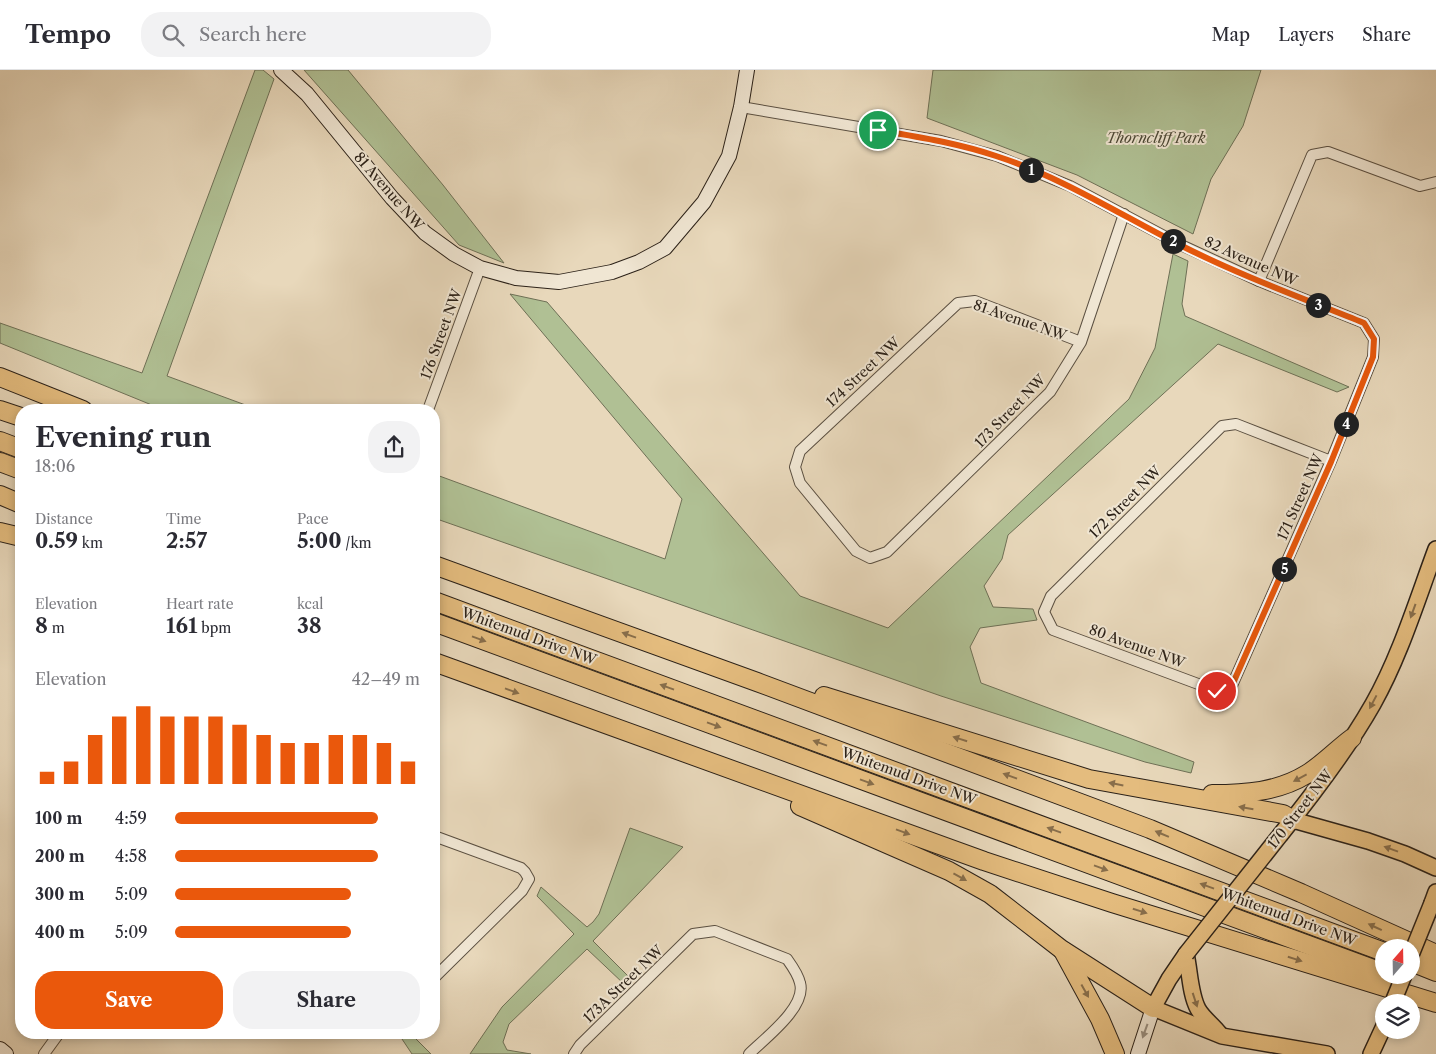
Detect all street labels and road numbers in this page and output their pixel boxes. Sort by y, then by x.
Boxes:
street label: 81 Avenue NW [350,148,428,234]
street label: 82 Avenue NW [1202,232,1301,290]
street label: 176 Street NW [416,286,466,382]
street label: 81 Avenue NW [971,296,1070,345]
street label: 174 Street NW [822,333,904,411]
street label: 173 Street NW [971,370,1050,451]
street label: 171 Street NW [1273,450,1327,543]
street label: 172 Street NW [1085,462,1165,542]
street label: Whitemud Drive NW [458,603,600,669]
street label: 80 Avenue NW [1087,620,1188,672]
street label: Whitemud Drive NW [838,743,980,809]
street label: 170 Street NW [1263,765,1337,852]
street label: Whitemud Drive NW [1218,884,1360,950]
street label: 173A Street NW [579,941,667,1027]

